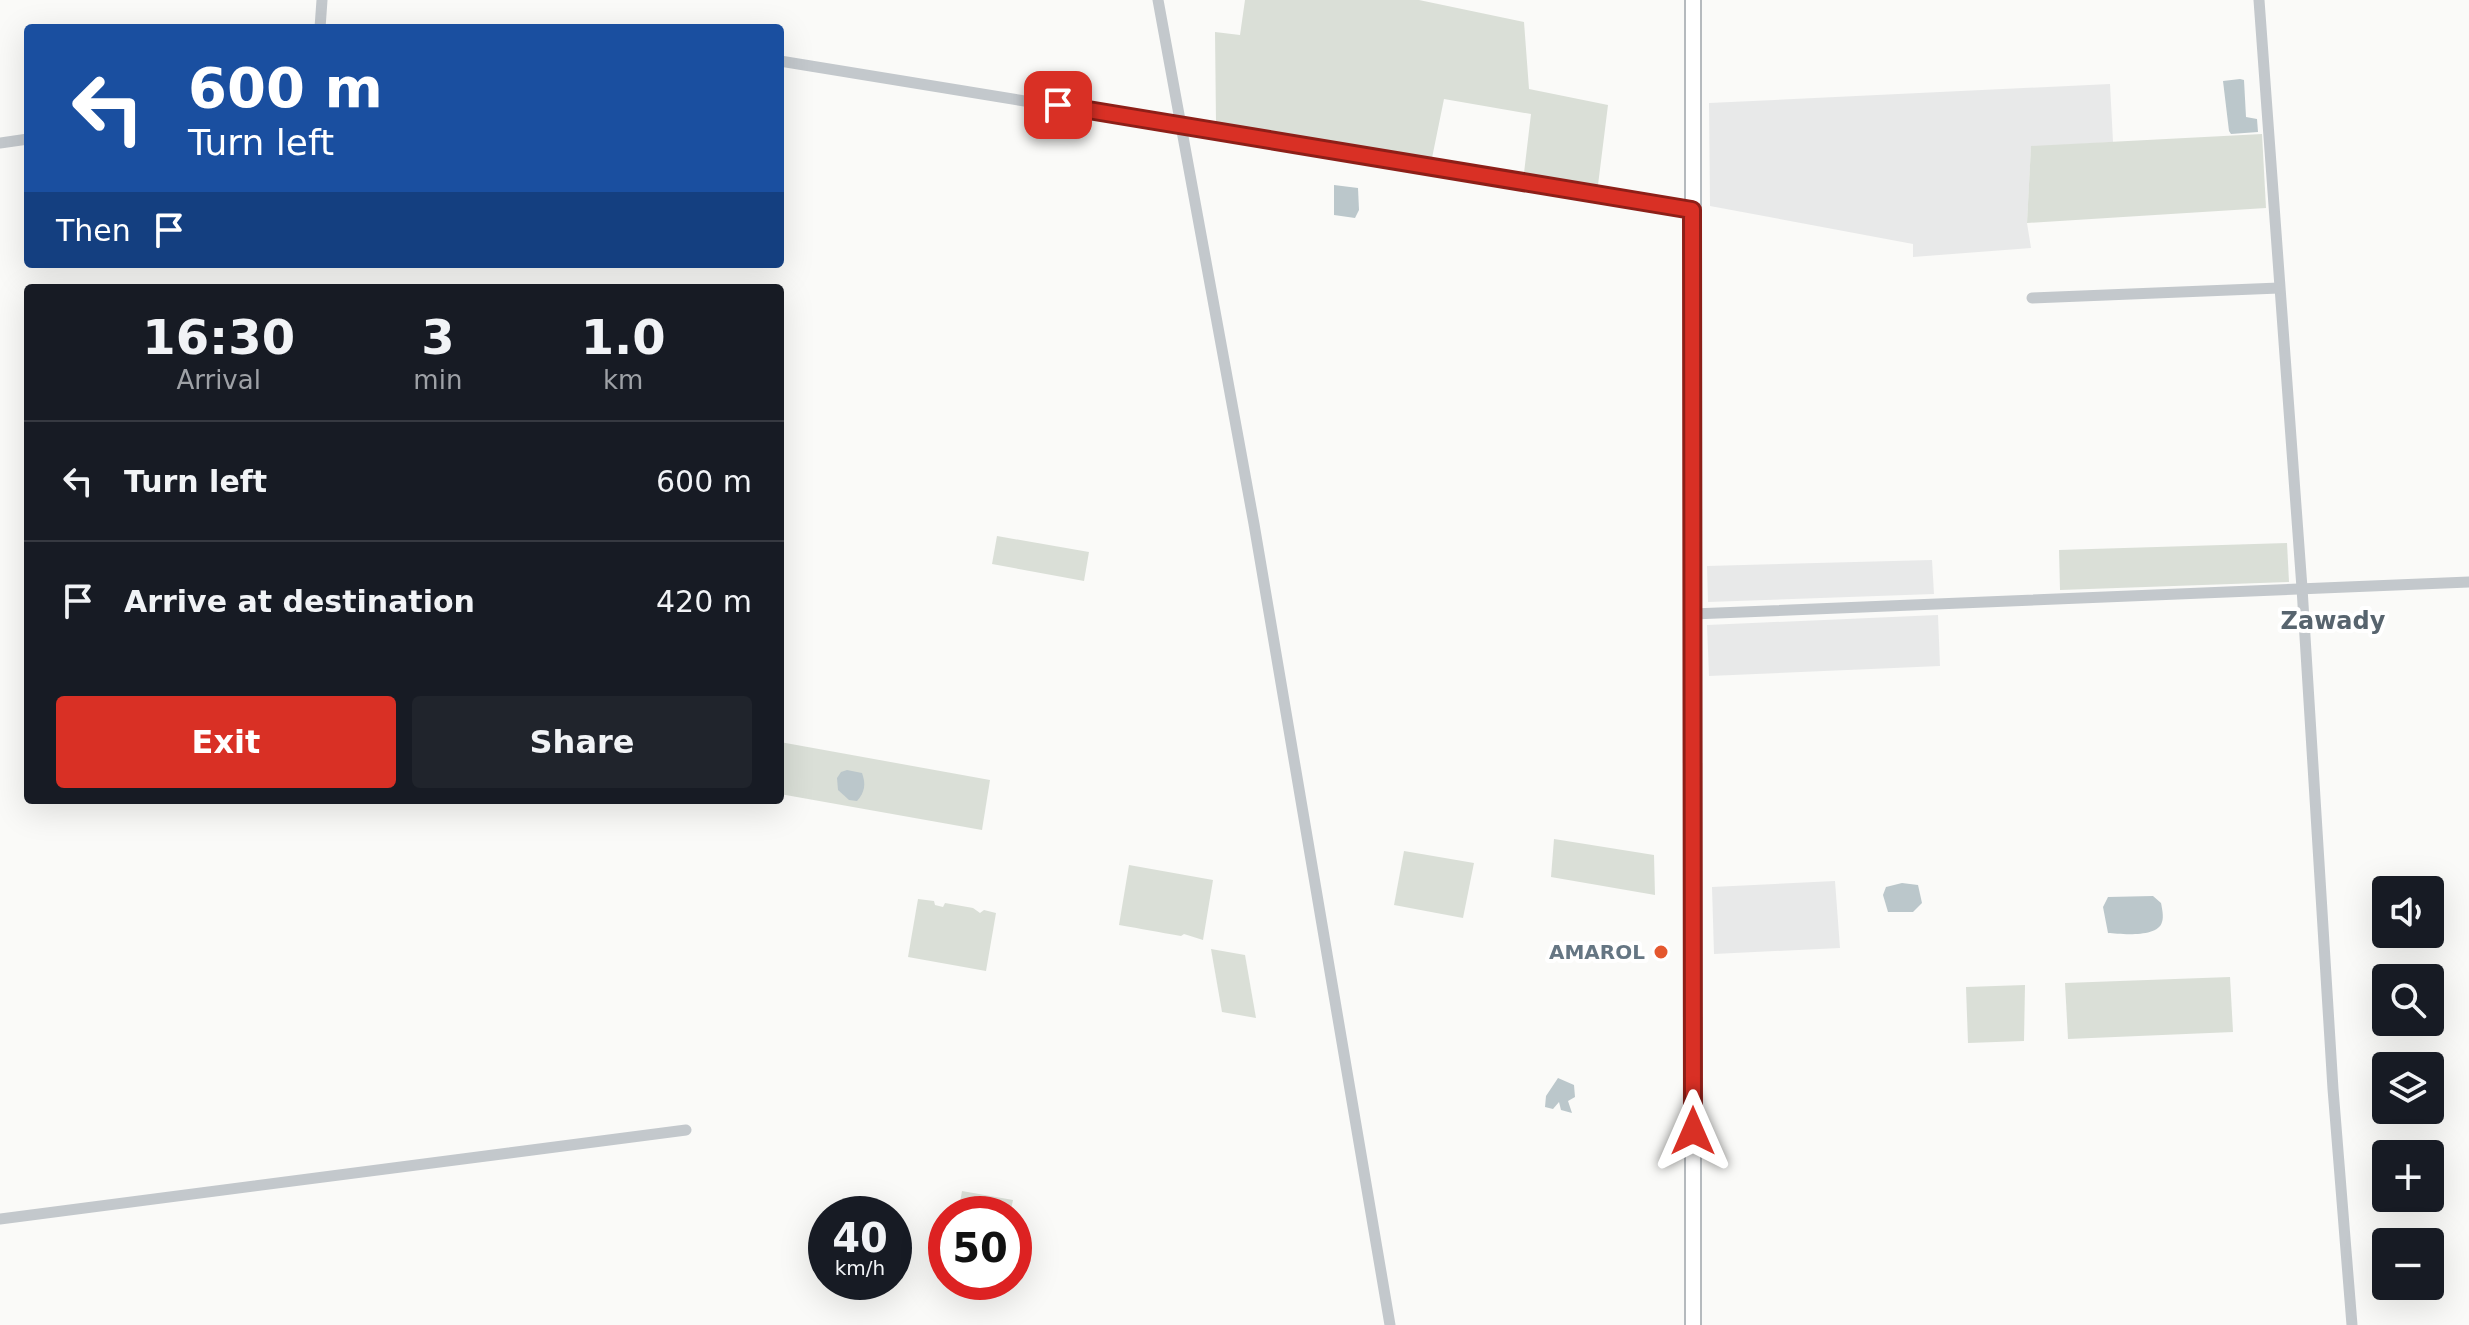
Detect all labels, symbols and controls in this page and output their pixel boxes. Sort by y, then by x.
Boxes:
text: 600 m [188,55,383,120]
icon: left [56,56,160,160]
pin [1024,71,1092,139]
icon: arrive [1036,83,1080,127]
text: Turn left [188,122,334,163]
icon: arrive [147,208,191,252]
text: Then [56,213,131,248]
text: 16:30 [142,309,295,365]
text: 3 [421,309,455,365]
text: 1.0 [581,309,666,365]
text: Arrival [176,365,261,395]
text: min [413,365,462,395]
text: km [603,365,643,395]
icon: left [56,459,100,503]
text: Turn left [124,464,267,499]
text: 600 m [656,464,752,499]
icon: arrive [56,579,100,623]
text: Arrive at destination [124,584,475,619]
text: 420 m [656,584,752,619]
district label: Zawady [2281,607,2386,635]
button: Exit [56,696,396,788]
button: Share [412,696,752,788]
map controls [2372,876,2444,1300]
button: sound [2372,876,2444,948]
place label: AMAROL [1549,940,1645,964]
marker: AMAROL [1652,943,1670,961]
button: search [2372,964,2444,1036]
button: layers [2372,1052,2444,1124]
position arrow [1651,1089,1735,1173]
button: + [2372,1140,2444,1212]
speed limit sign: 50 [928,1196,1032,1300]
text: 40 [832,1215,888,1261]
button: − [2372,1228,2444,1300]
text: km/h [835,1256,885,1280]

